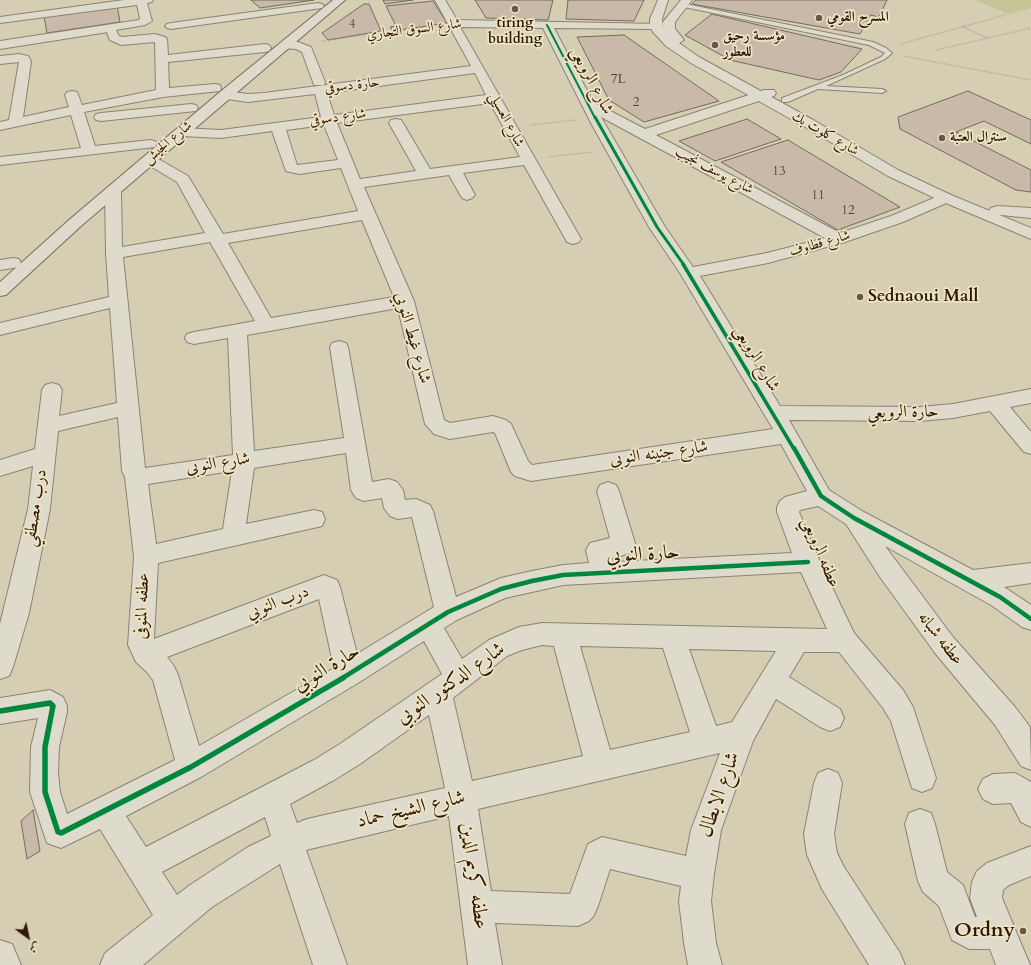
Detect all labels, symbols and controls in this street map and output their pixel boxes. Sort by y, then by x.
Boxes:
marker: tiring building [510,4,520,14]
place label: المسرح القومي [827,10,889,26]
marker: المسرح القومي [814,13,824,23]
street label: شارع السوق التجاري [366,16,462,44]
place label: tiring building [488,16,542,48]
house number: 4 [349,17,355,33]
place label: مؤسسة رحيق للعطور [723,29,785,62]
marker: مؤسسة رحيق للعطور [710,40,720,50]
street label: شارع الرويعي [565,44,617,118]
house number: 7L [611,72,625,88]
street label: حارة دسوقي [324,74,380,98]
street label: شارع العسيلي [485,90,527,150]
house number: 2 [633,95,639,111]
street label: شارع دسوقي [309,106,367,130]
street label: شارع كلوت بك [788,108,862,160]
street label: شارع الجيش [140,118,196,168]
place label: سنترال العتبة [950,130,1007,146]
marker: سنترال العتبة [937,133,947,143]
street label: شارع يوسف نجيب [672,143,756,199]
house number: 13 [772,164,786,180]
house number: 11 [811,188,825,204]
house number: 12 [841,203,855,219]
street label: شارع قطاوف [788,227,852,261]
place label: Sednaoui Mall [868,287,978,307]
street label: شارع غيط النوبي [389,290,435,386]
marker: Sednaoui Mall [855,292,865,302]
street label: شارع الرويعي [728,322,784,396]
street label: حارة الرويعي [867,402,939,424]
street label: شارع جنينه النوبى [608,437,710,471]
street label: شارع النوبى [184,449,252,479]
street label: درب مصطفي [20,468,52,548]
street label: عطفه الرويعي [796,515,844,591]
street label: حارة النوبي [606,541,680,569]
street label: عطفه المنوفى [132,572,154,640]
street label: درب النوبي [244,582,312,624]
street label: عطفه شبانه [913,608,967,670]
street label: شارع الدكتور النوبي [392,638,510,730]
street label: حارة النوبي [289,640,365,698]
street label: شارع الابطال [694,749,746,841]
street label: شارع الشيخ حماد [354,786,468,834]
street label: عطفه كريم الدين [454,821,492,931]
north arrow [8,917,48,957]
place label: Ordny [954,919,1015,943]
marker: Ordny [1018,926,1028,936]
text: ش [26,938,43,957]

